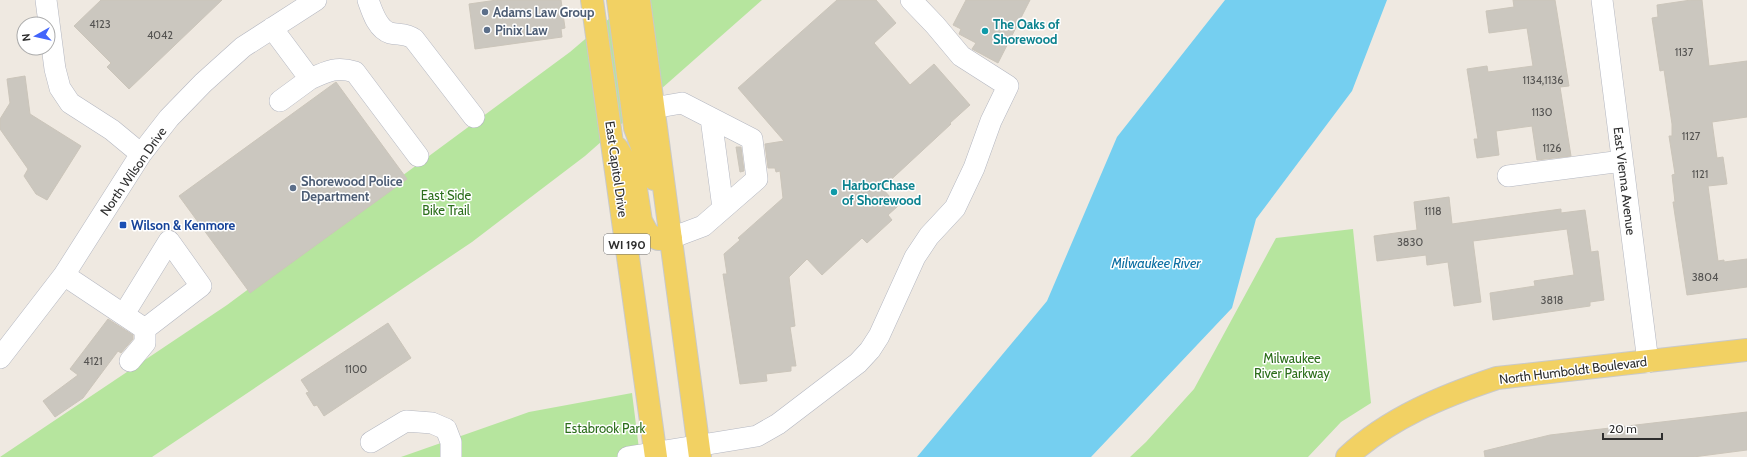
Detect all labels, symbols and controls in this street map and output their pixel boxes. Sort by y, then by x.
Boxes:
place label: Adams Law Group [493,4,595,20]
marker: Adams Law Group [480,7,490,17]
north arrow [16,16,56,56]
place label: The Oaks of Shorewood [993,16,1060,47]
house number: 4123 [89,17,111,31]
place label: Pinix Law [495,22,548,38]
marker: Pinix Law [482,25,492,35]
marker: The Oaks of Shorewood [980,26,990,36]
house number: 4042 [147,28,173,42]
text: N [19,33,34,42]
house number: 1137 [1675,45,1694,59]
house number: 1134,1136 [1523,73,1563,87]
house number: 1130 [1532,105,1553,119]
street label: East Capitol Drive [602,120,632,218]
street label: North Wilson Drive [96,123,170,218]
street label: East Vienna Avenue [1610,126,1640,236]
house number: 1127 [1682,129,1701,143]
house number: 1126 [1542,141,1562,155]
house number: 1121 [1692,167,1708,181]
place label: Shorewood Police Department [301,173,403,204]
place label: HarborChase of Shorewood [842,177,921,208]
marker: Shorewood Police Department [288,183,298,193]
park label: East Side Bike Trail [421,187,471,218]
marker: HarborChase of Shorewood [829,187,839,197]
house number: 1118 [1424,204,1442,218]
place label: Wilson & Kenmore [131,217,236,233]
marker: Wilson & Kenmore [118,220,128,230]
road number: WI 190 [604,234,650,254]
house number: 3830 [1397,235,1423,249]
water label: Milwaukee River [1110,254,1201,272]
house number: 3804 [1692,270,1719,284]
house number: 3818 [1541,293,1563,307]
park label: Milwaukee River Parkway [1254,350,1330,381]
street label: North Humboldt Boulevard [1498,353,1648,387]
house number: 4121 [83,354,103,368]
house number: 1100 [345,362,368,376]
scale bar [1603,415,1662,441]
park label: Estabrook Park [565,420,646,436]
text: 20 m [1609,421,1637,436]

